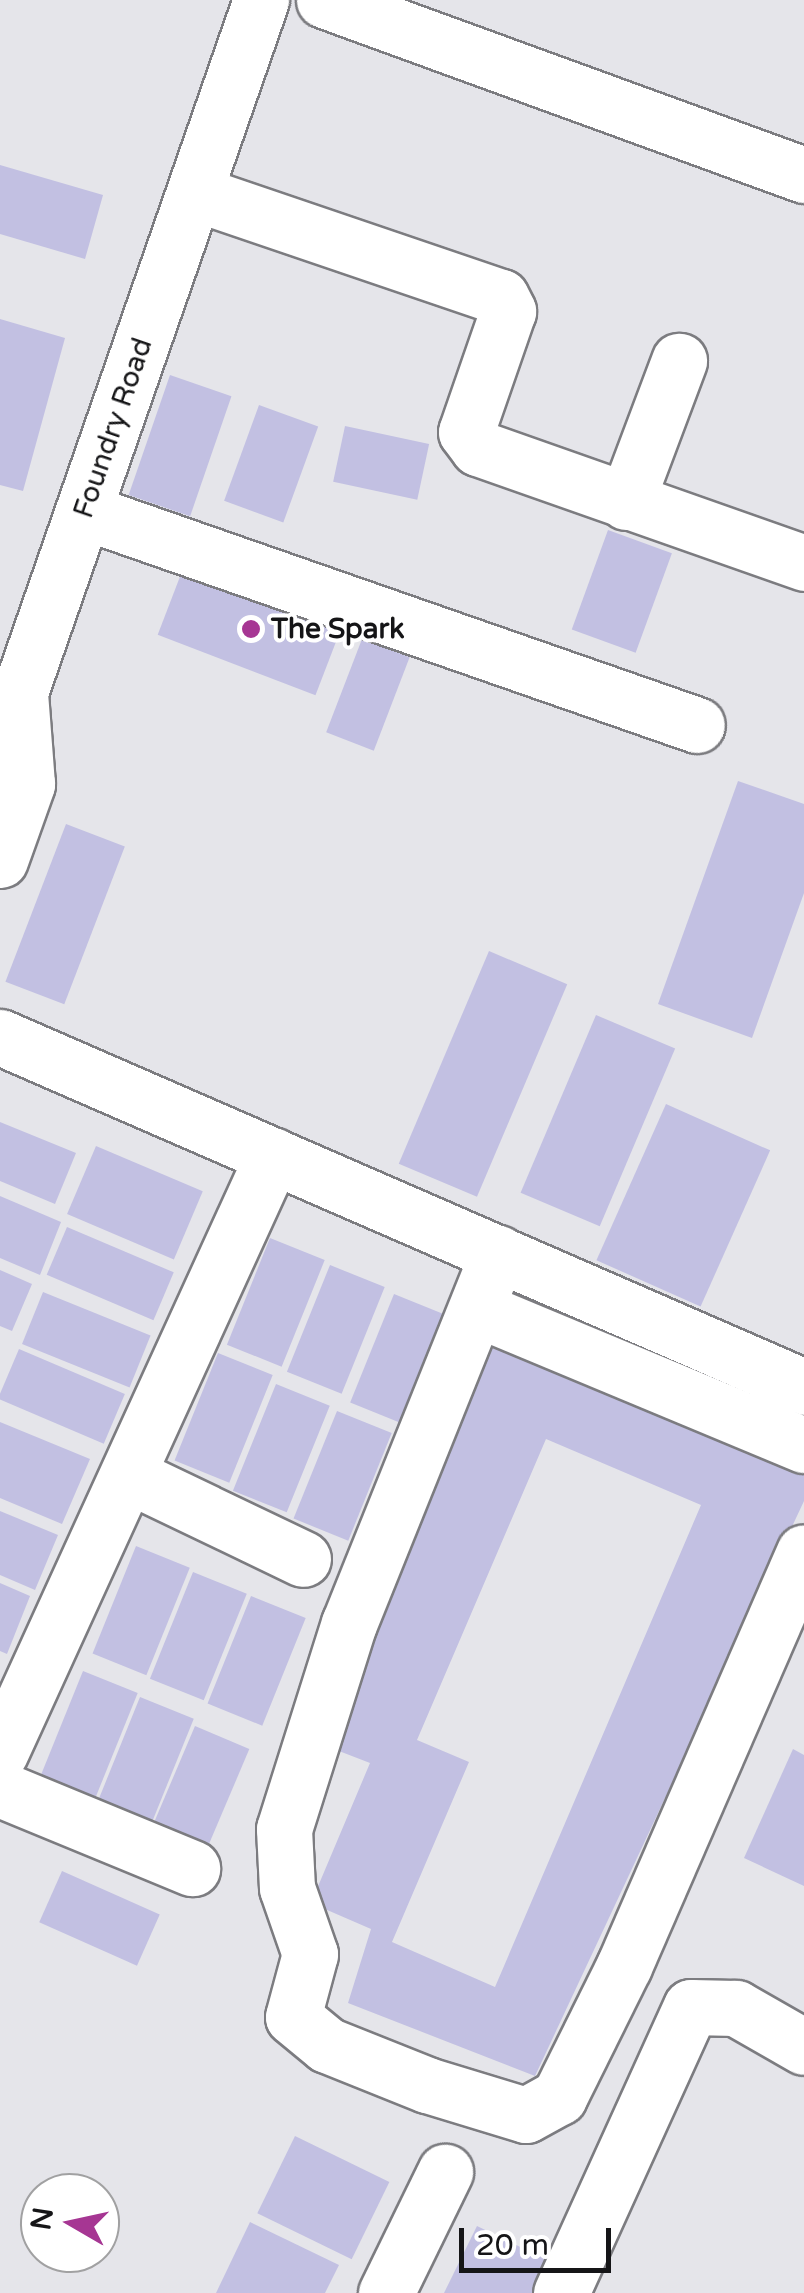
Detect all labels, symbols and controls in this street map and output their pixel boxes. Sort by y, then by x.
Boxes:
street label: Foundry Road [66,334,160,522]
place label: The Spark [271,612,404,646]
marker: The Spark [240,618,262,640]
north arrow [20,2173,120,2273]
text: N [24,2205,61,2232]
scale bar [464,2208,616,2270]
text: 20 m [476,2227,549,2264]

